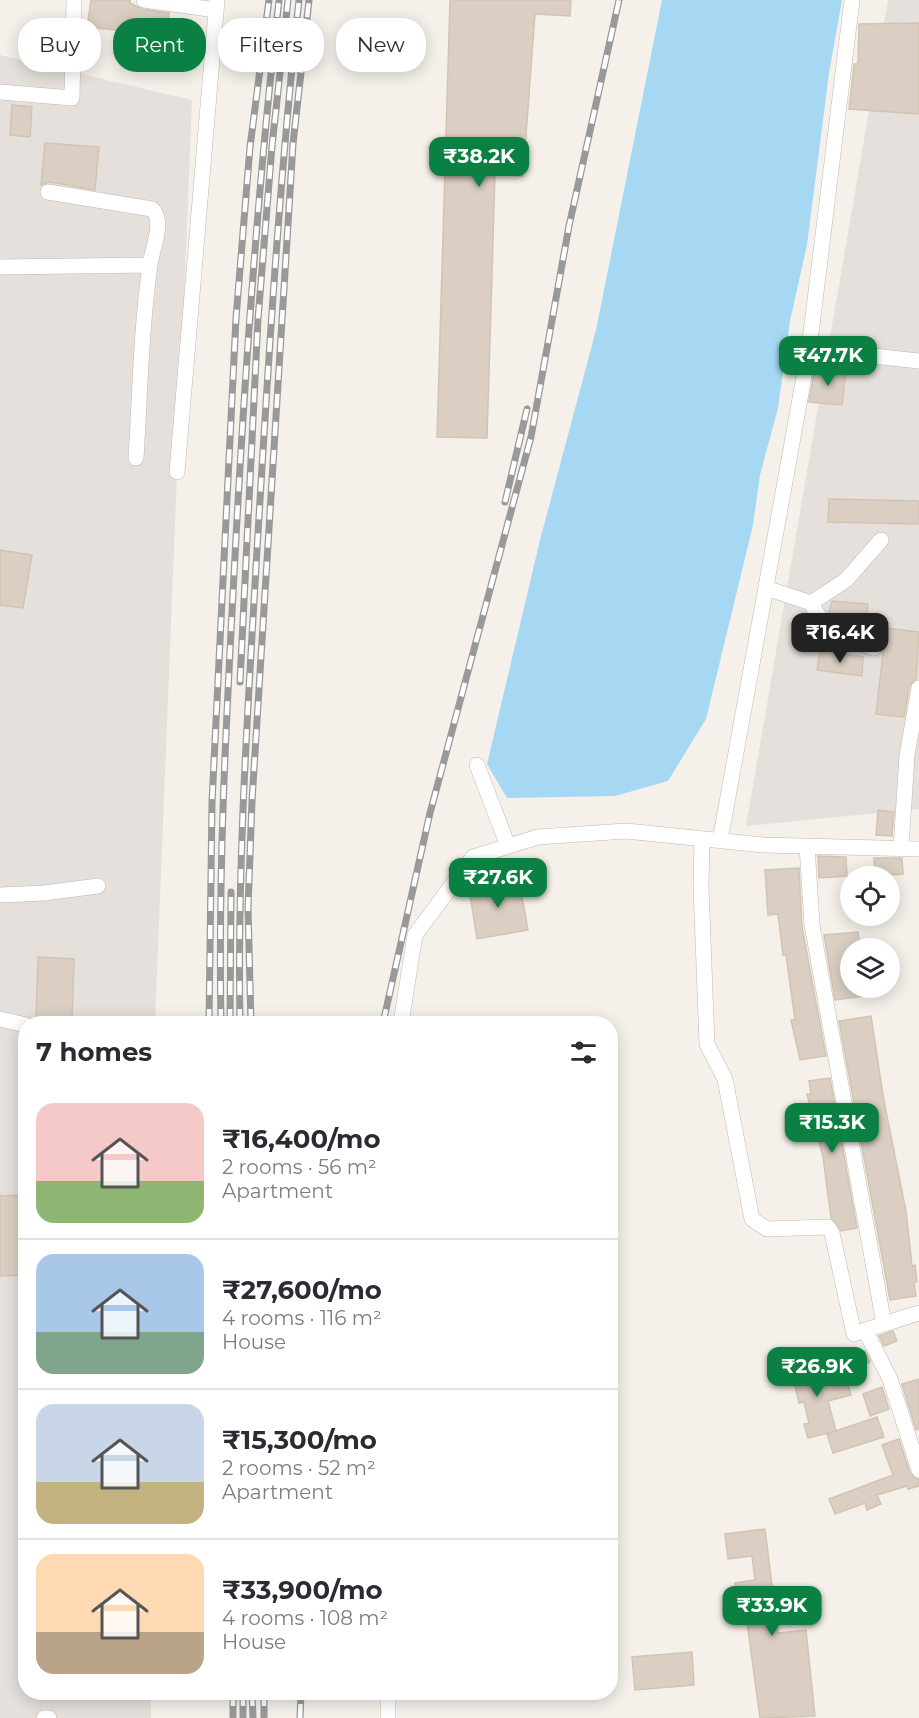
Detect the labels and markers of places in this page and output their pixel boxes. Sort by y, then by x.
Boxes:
pin: ₹38.2K [430,137,528,188]
pin: ₹47.7K [779,336,877,387]
pin: ₹16.4K [791,613,889,664]
pin: ₹27.6K [449,858,547,909]
pin: ₹15.3K [783,1103,881,1154]
pin: ₹26.9K [768,1347,866,1398]
pin: ₹33.9K [723,1586,821,1637]

